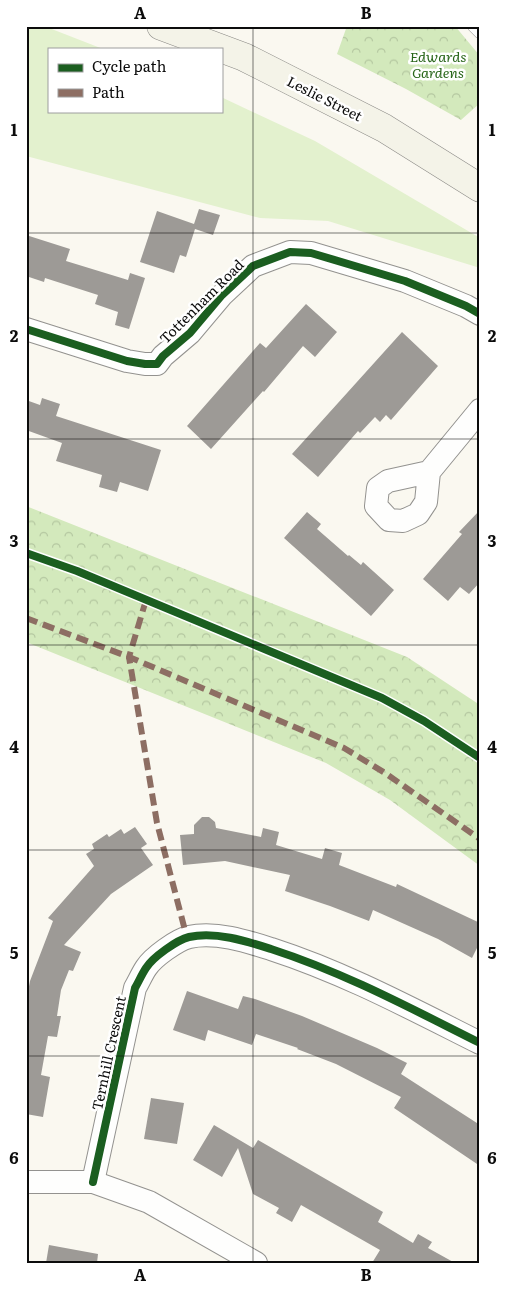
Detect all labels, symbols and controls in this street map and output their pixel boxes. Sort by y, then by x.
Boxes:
text: A [134,0,146,24]
text: B [360,0,372,24]
park label: Edwards Gardens [410,46,466,82]
legend [48,48,222,112]
text: Cycle path [92,54,167,77]
street label: Leslie Street [284,71,366,126]
text: Path [92,80,125,103]
text: 1 [11,117,18,141]
text: 1 [489,117,496,141]
street label: Tottenham Road [154,254,248,348]
text: 2 [10,323,19,347]
text: 2 [488,323,497,347]
text: 3 [10,528,19,552]
text: 3 [488,528,497,552]
text: 4 [9,734,19,758]
text: 4 [487,734,497,758]
text: 5 [10,940,19,964]
text: 5 [488,940,497,964]
street label: Ternhill Crescent [86,994,130,1112]
text: 6 [9,1145,19,1169]
text: 6 [487,1145,497,1169]
text: A [134,1262,146,1286]
text: B [360,1262,372,1286]

